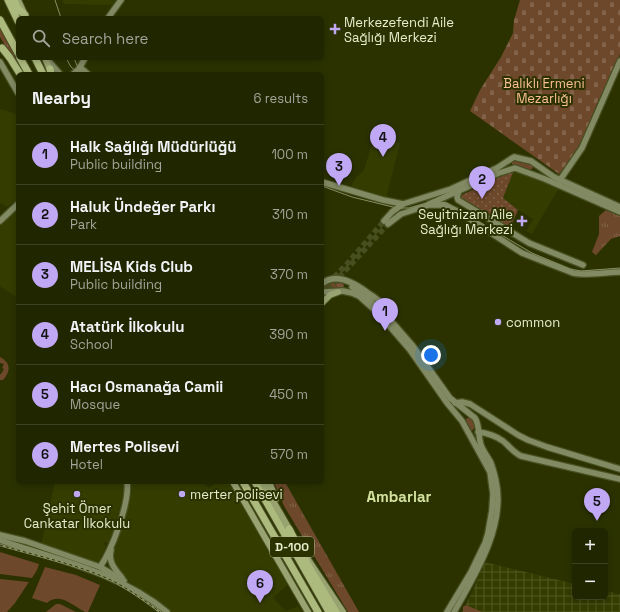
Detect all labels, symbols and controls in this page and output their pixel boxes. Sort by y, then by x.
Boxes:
place label: Merkezefendi Aile Sağlığı Merkezi [344,14,454,46]
search box [16,16,324,60]
marker: Merkezefendi Aile Sağlığı Merkezi [329,23,341,35]
icon: search [30,27,52,49]
text: Search here [62,29,148,48]
park label: Balıklı Ermeni Mezarlığı [503,75,585,107]
text: Nearby [32,87,91,109]
text: 6 results [254,90,308,107]
pin: 4 [370,124,396,157]
text: Halk Sağlığı Müdürlüğü [70,137,237,156]
text: 1 [42,146,48,163]
text: 100 m [271,146,308,163]
pin: 3 [326,153,352,186]
text: Public building [70,156,162,173]
pin: 2 [469,166,495,199]
text: Haluk Ündeğer Parkı [70,197,216,216]
text: 2 [41,206,49,223]
text: 310 m [272,206,308,223]
place label: Seyitnizam Aile Sağlığı Merkezi [418,206,513,238]
marker: Seyitnizam Aile Sağlığı Merkezi [516,215,528,227]
text: Park [70,216,97,233]
text: MELİSA Kids Club [70,257,193,276]
text: 3 [41,266,49,283]
text: 370 m [270,266,308,283]
text: Public building [70,276,162,293]
pin: 1 [372,298,398,331]
place label: common [506,314,560,331]
text: Atatürk İlkokulu [70,317,184,336]
marker: common [493,317,503,327]
text: 4 [41,326,49,343]
text: 390 m [269,326,308,343]
text: School [70,336,113,353]
your location [421,345,441,365]
text: Hacı Osmanağa Camii [70,377,223,396]
text: 5 [41,386,49,403]
text: 450 m [269,386,308,403]
text: Mosque [70,396,120,413]
text: Mertes Polisevi [70,437,179,456]
text: 6 [41,446,49,463]
text: 570 m [270,446,308,463]
text: Hotel [70,456,103,473]
place label: merter polisevi [190,486,283,503]
district label: Ambarlar [366,487,432,506]
pin: 5 [584,488,610,521]
marker: Şehit Ömer Cankatar İlkokulu [72,489,82,499]
marker: merter polisevi [177,489,187,499]
place label: Şehit Ömer Cankatar İlkokulu [24,500,130,532]
map controls [572,528,608,600]
button: + [572,528,608,564]
road number: D-100 [270,537,314,557]
button: − [572,564,608,600]
pin: 6 [247,570,273,603]

